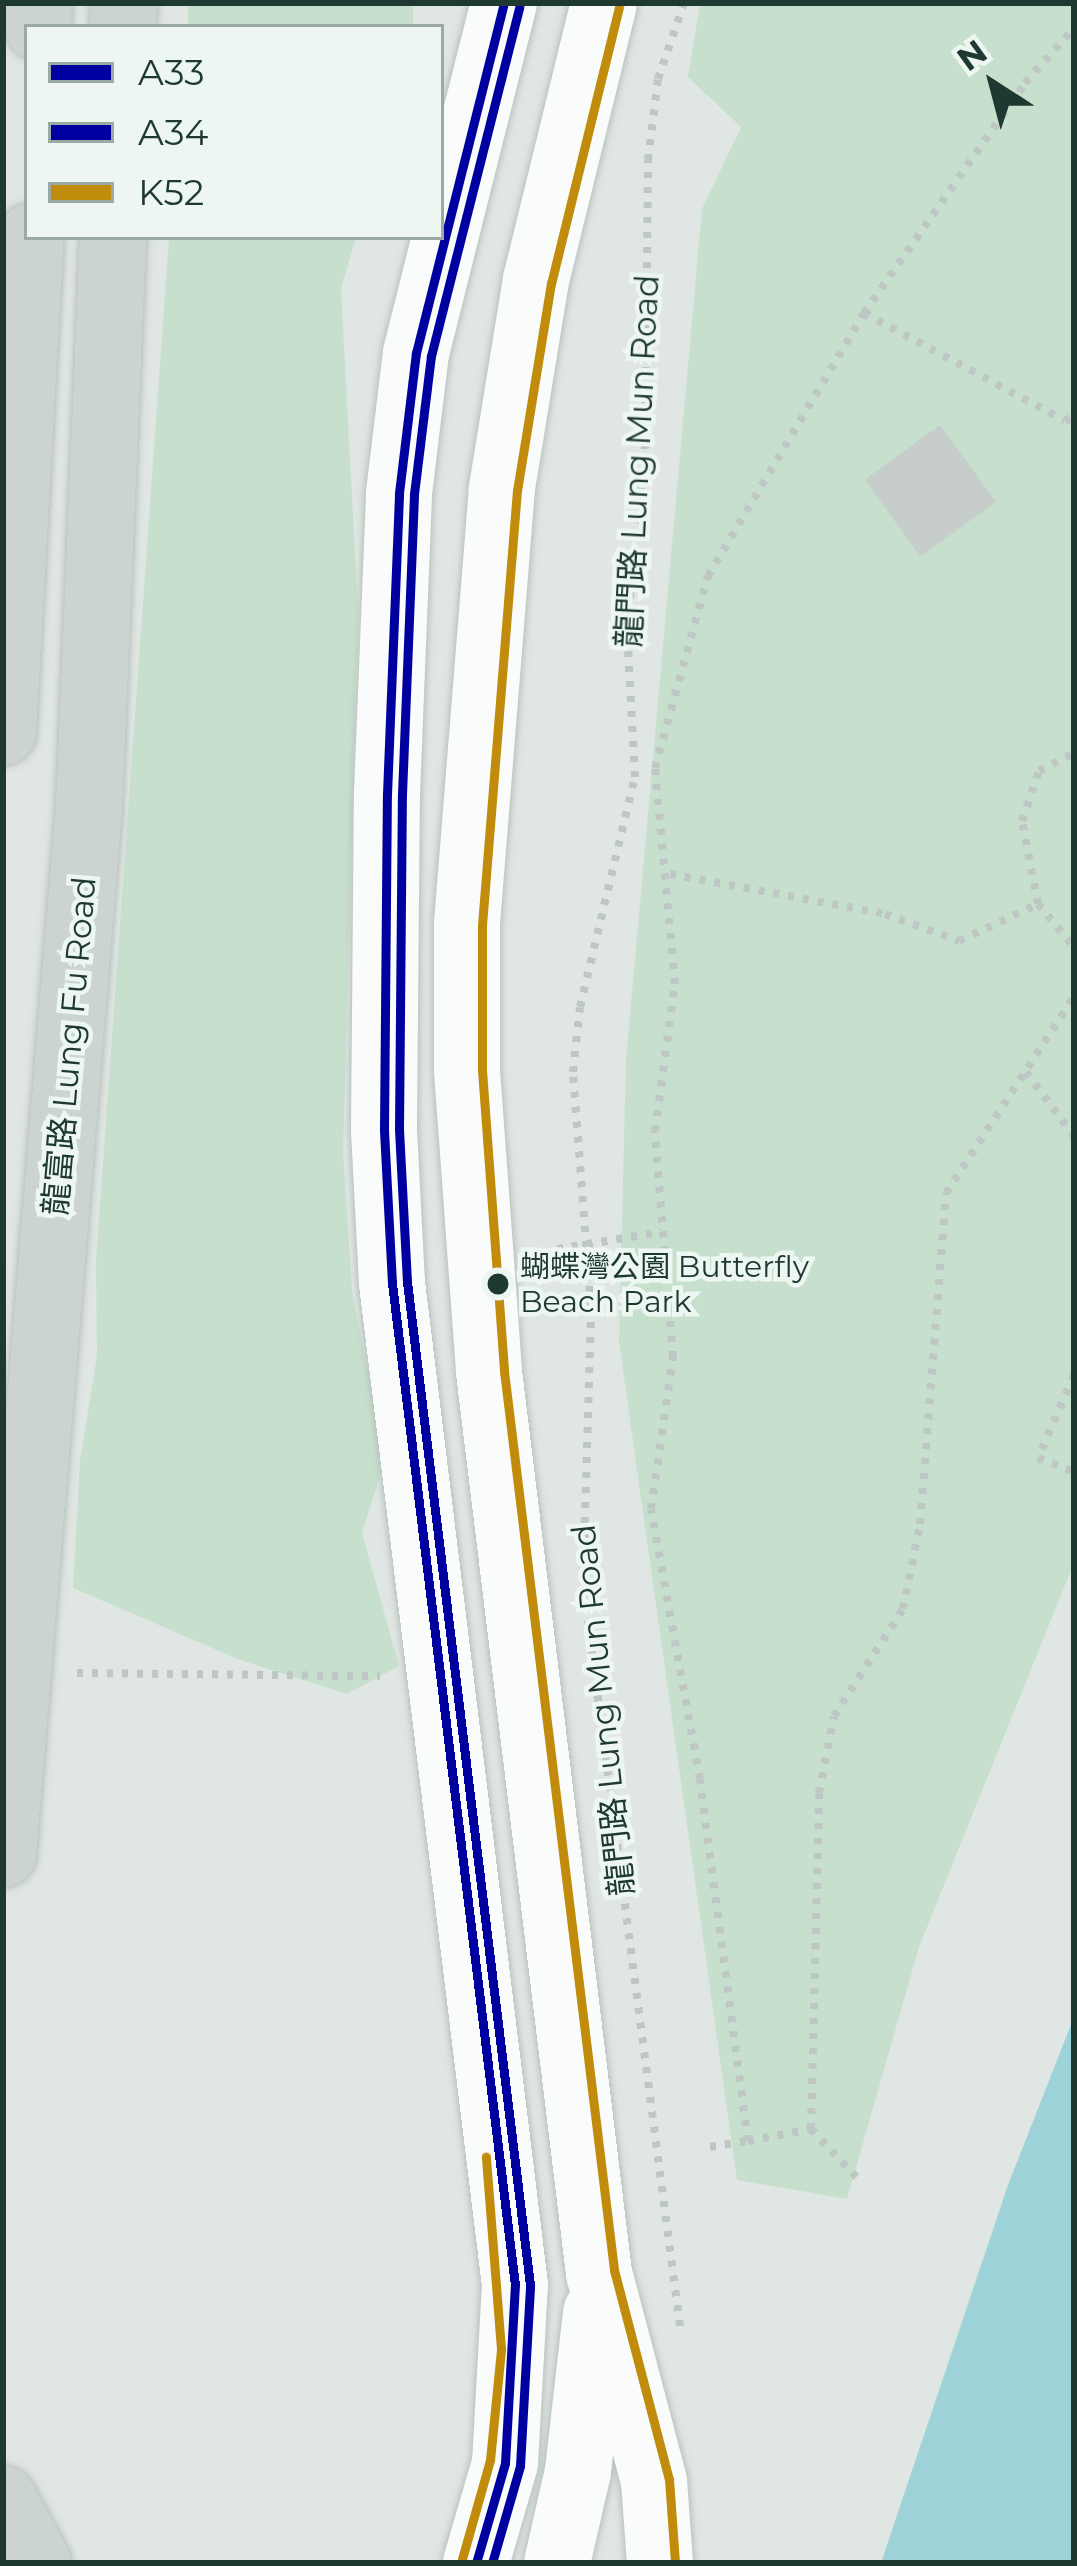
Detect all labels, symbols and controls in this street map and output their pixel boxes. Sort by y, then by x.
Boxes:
legend [24,24,444,240]
north arrow [933,24,1053,144]
text: N [949,31,994,79]
text: A33 [138,50,205,94]
text: A34 [138,110,208,154]
text: K52 [138,170,204,214]
street label: 龍門路 Lung Mun Road [608,273,668,649]
street label: 龍富路 Lung Fu Road [35,875,105,1217]
place label: 蝴蝶灣公園 Butterfly Beach Park [520,1249,809,1320]
marker: 蝴蝶灣公園 Butterfly Beach Park [487,1273,509,1295]
street label: 龍門路 Lung Mun Road [564,1522,642,1898]

